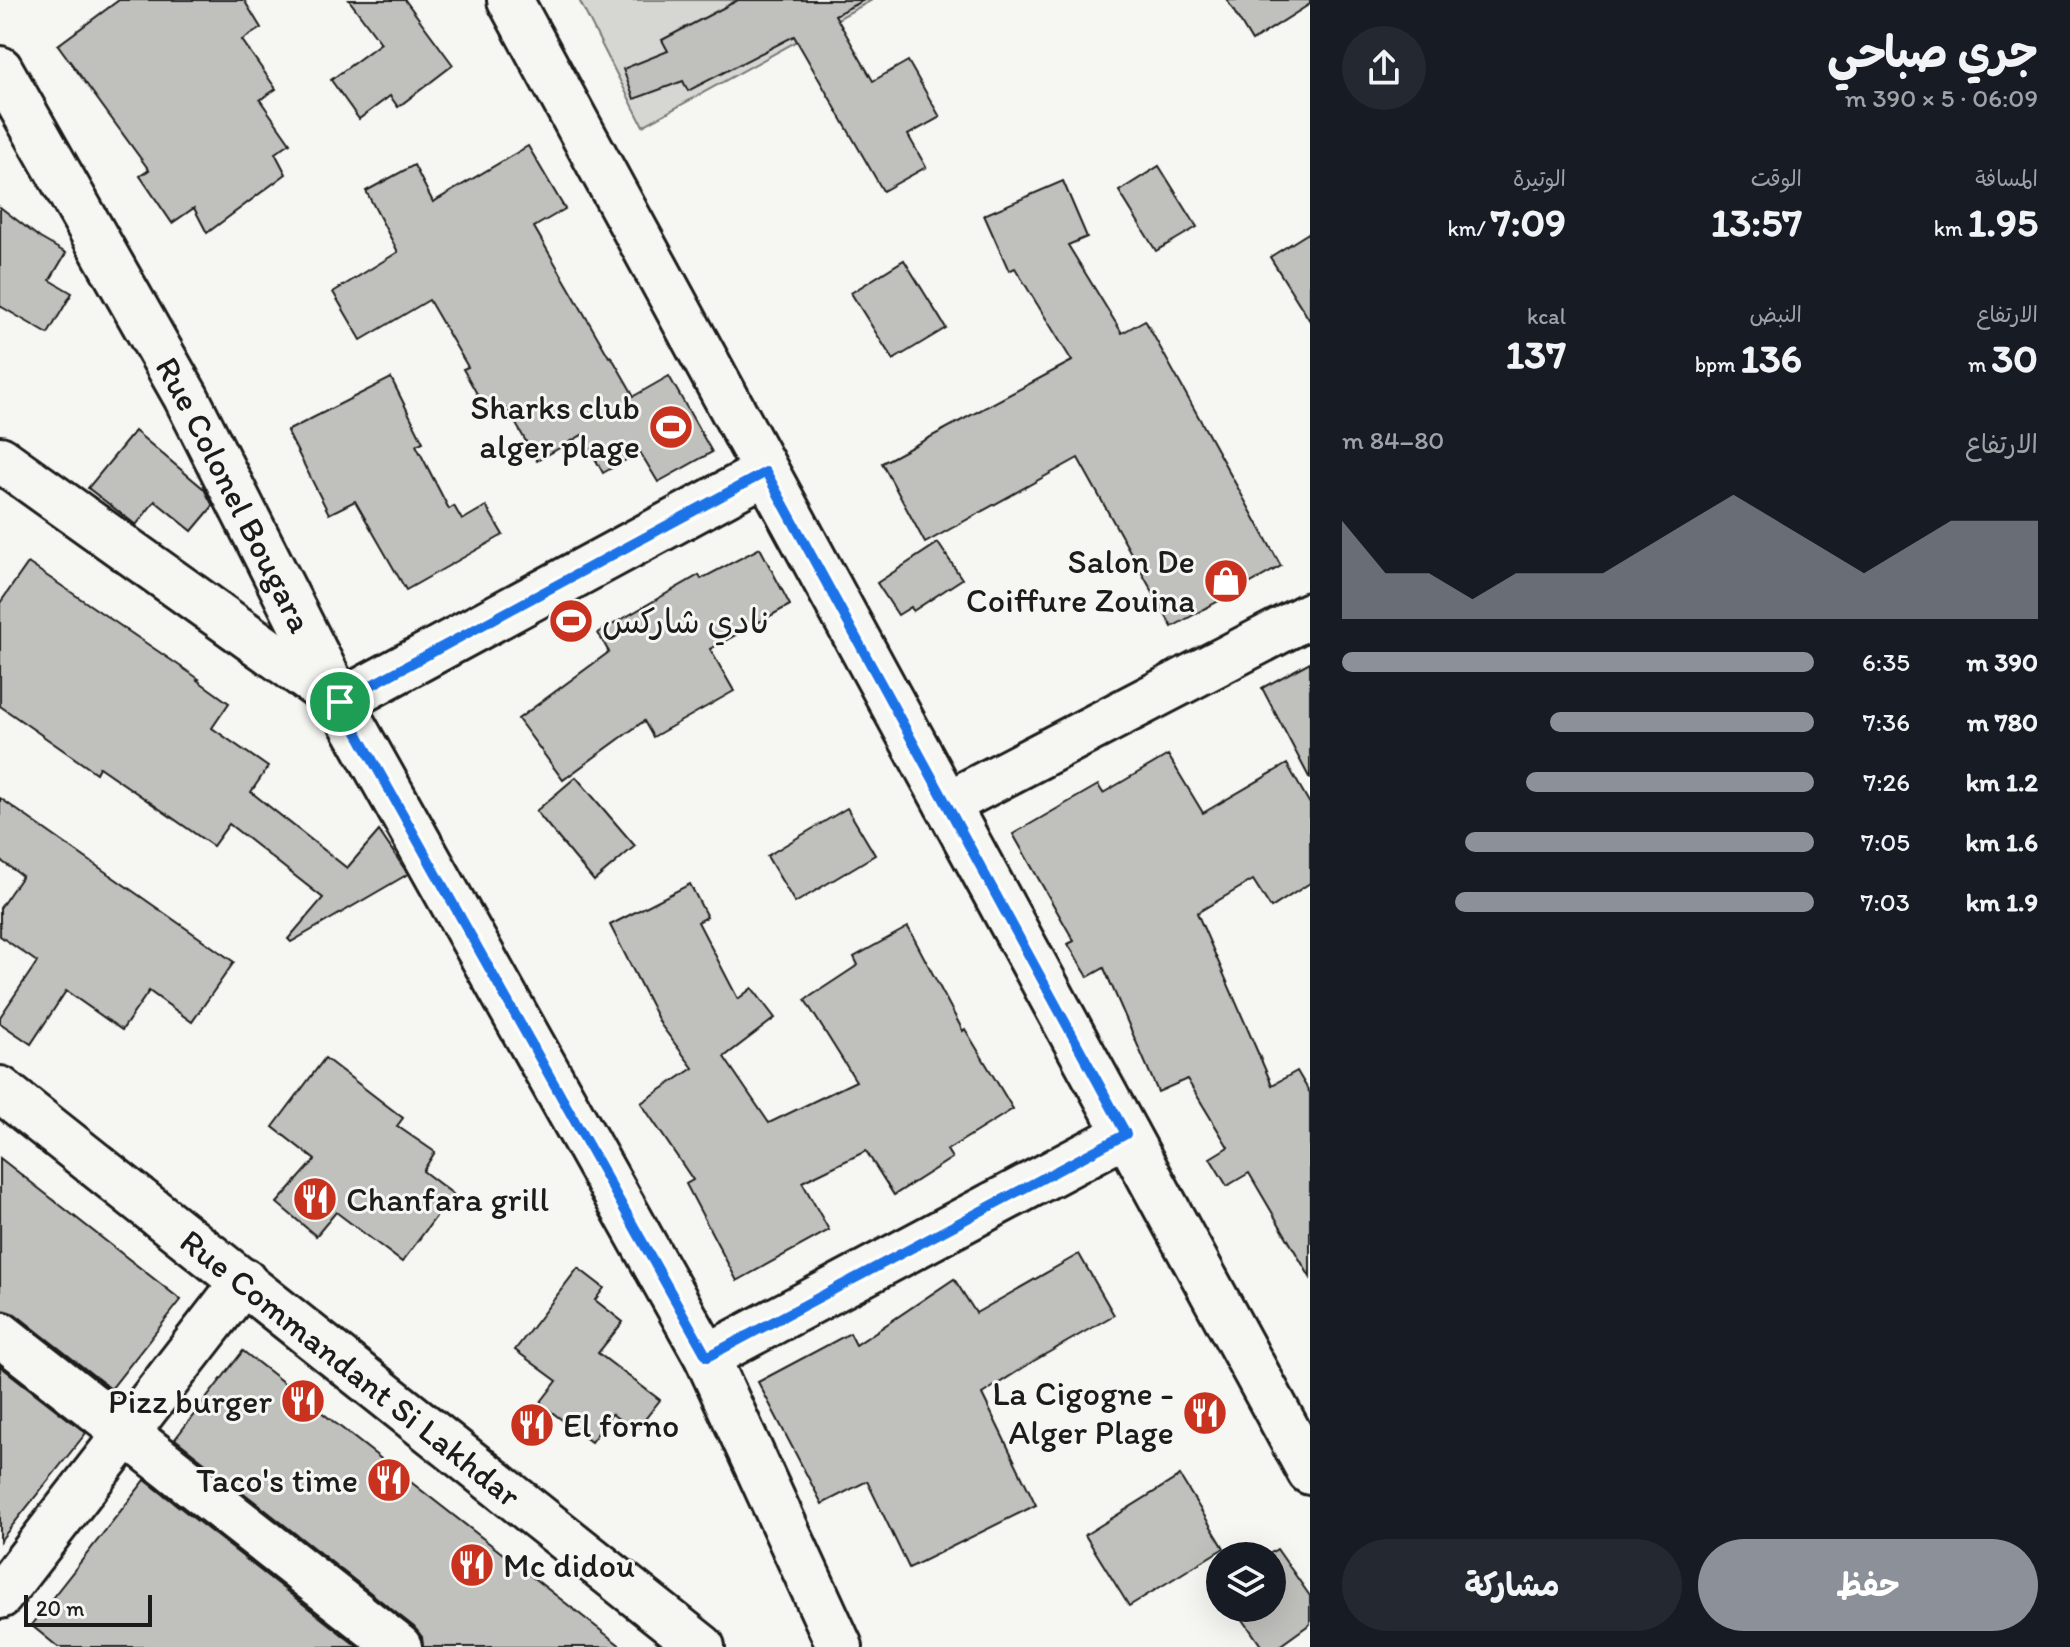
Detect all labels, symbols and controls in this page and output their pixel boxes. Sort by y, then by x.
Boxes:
text: جري صباحي [1827,25,2038,78]
button: share [1342,26,1426,110]
text: 06:09 · 5 × 390 m [1845,82,2038,114]
text: الوتيرة [1513,165,1566,192]
text: الوقت [1751,165,1802,192]
text: المسافة [1975,165,2038,192]
text: 7:09 [1491,198,1566,246]
text: 13:57 [1711,198,1802,246]
text: 1.95 [1968,198,2038,246]
text: /km [1447,215,1491,242]
text: km [1934,215,1968,242]
text: النبض [1749,301,1802,328]
text: الارتفاع [1976,301,2038,328]
text: kcal [1527,303,1566,330]
text: 137 [1506,330,1566,378]
text: 136 [1740,334,1802,382]
text: 30 [1992,334,2038,382]
street label: Rue Colonel Bougara [147,350,322,640]
text: bpm [1695,351,1740,378]
text: m [1968,351,1992,378]
place label: Sharks club alger plage [470,387,640,467]
sports icon: Sharks club alger plage [647,403,695,451]
text: 80–84 m [1342,424,1444,456]
text: الارتفاع [1965,428,2038,460]
place label: Salon De Coiffure Zouina [966,541,1195,621]
shop icon: Salon De Coiffure Zouina [1202,557,1250,605]
sports icon: نادي شاركس [547,597,595,645]
place label: نادي شاركس [602,601,769,646]
text: 6:35 [1862,646,1910,678]
text: 390 m [1966,646,2038,678]
pin [306,668,374,736]
icon: arrive [318,680,362,724]
text: 7:36 [1863,706,1910,738]
text: 780 m [1967,706,2038,738]
text: 7:26 [1863,766,1910,798]
text: 1.2 km [1966,766,2038,798]
text: 7:05 [1861,826,1910,858]
text: 1.6 km [1966,826,2038,858]
text: 7:03 [1861,886,1910,918]
text: 1.9 km [1966,886,2038,918]
restaurant icon: Chanfara grill [291,1175,339,1223]
place label: Chanfara grill [346,1179,549,1220]
street label: Rue Commandant Si Lakhdar [172,1220,529,1516]
place label: La Cigogne - Alger Plage [992,1373,1174,1453]
restaurant icon: Pizz burger [279,1377,327,1425]
place label: Pizz burger [108,1381,273,1422]
restaurant icon: La Cigogne - Alger Plage [1181,1389,1229,1437]
restaurant icon: El forno [508,1401,556,1449]
place label: El forno [563,1405,679,1446]
restaurant icon: Taco's time [365,1456,413,1504]
place label: Taco's time [196,1460,358,1501]
button: مشاركة [1342,1539,1682,1631]
button: حفظ [1698,1539,2038,1631]
restaurant icon: Mc didou [448,1541,496,1589]
map controls [1206,1542,1286,1622]
button: layers [1206,1542,1286,1622]
place label: Mc didou [503,1545,635,1586]
scale bar [24,1591,152,1627]
text: 20 m [36,1595,85,1622]

